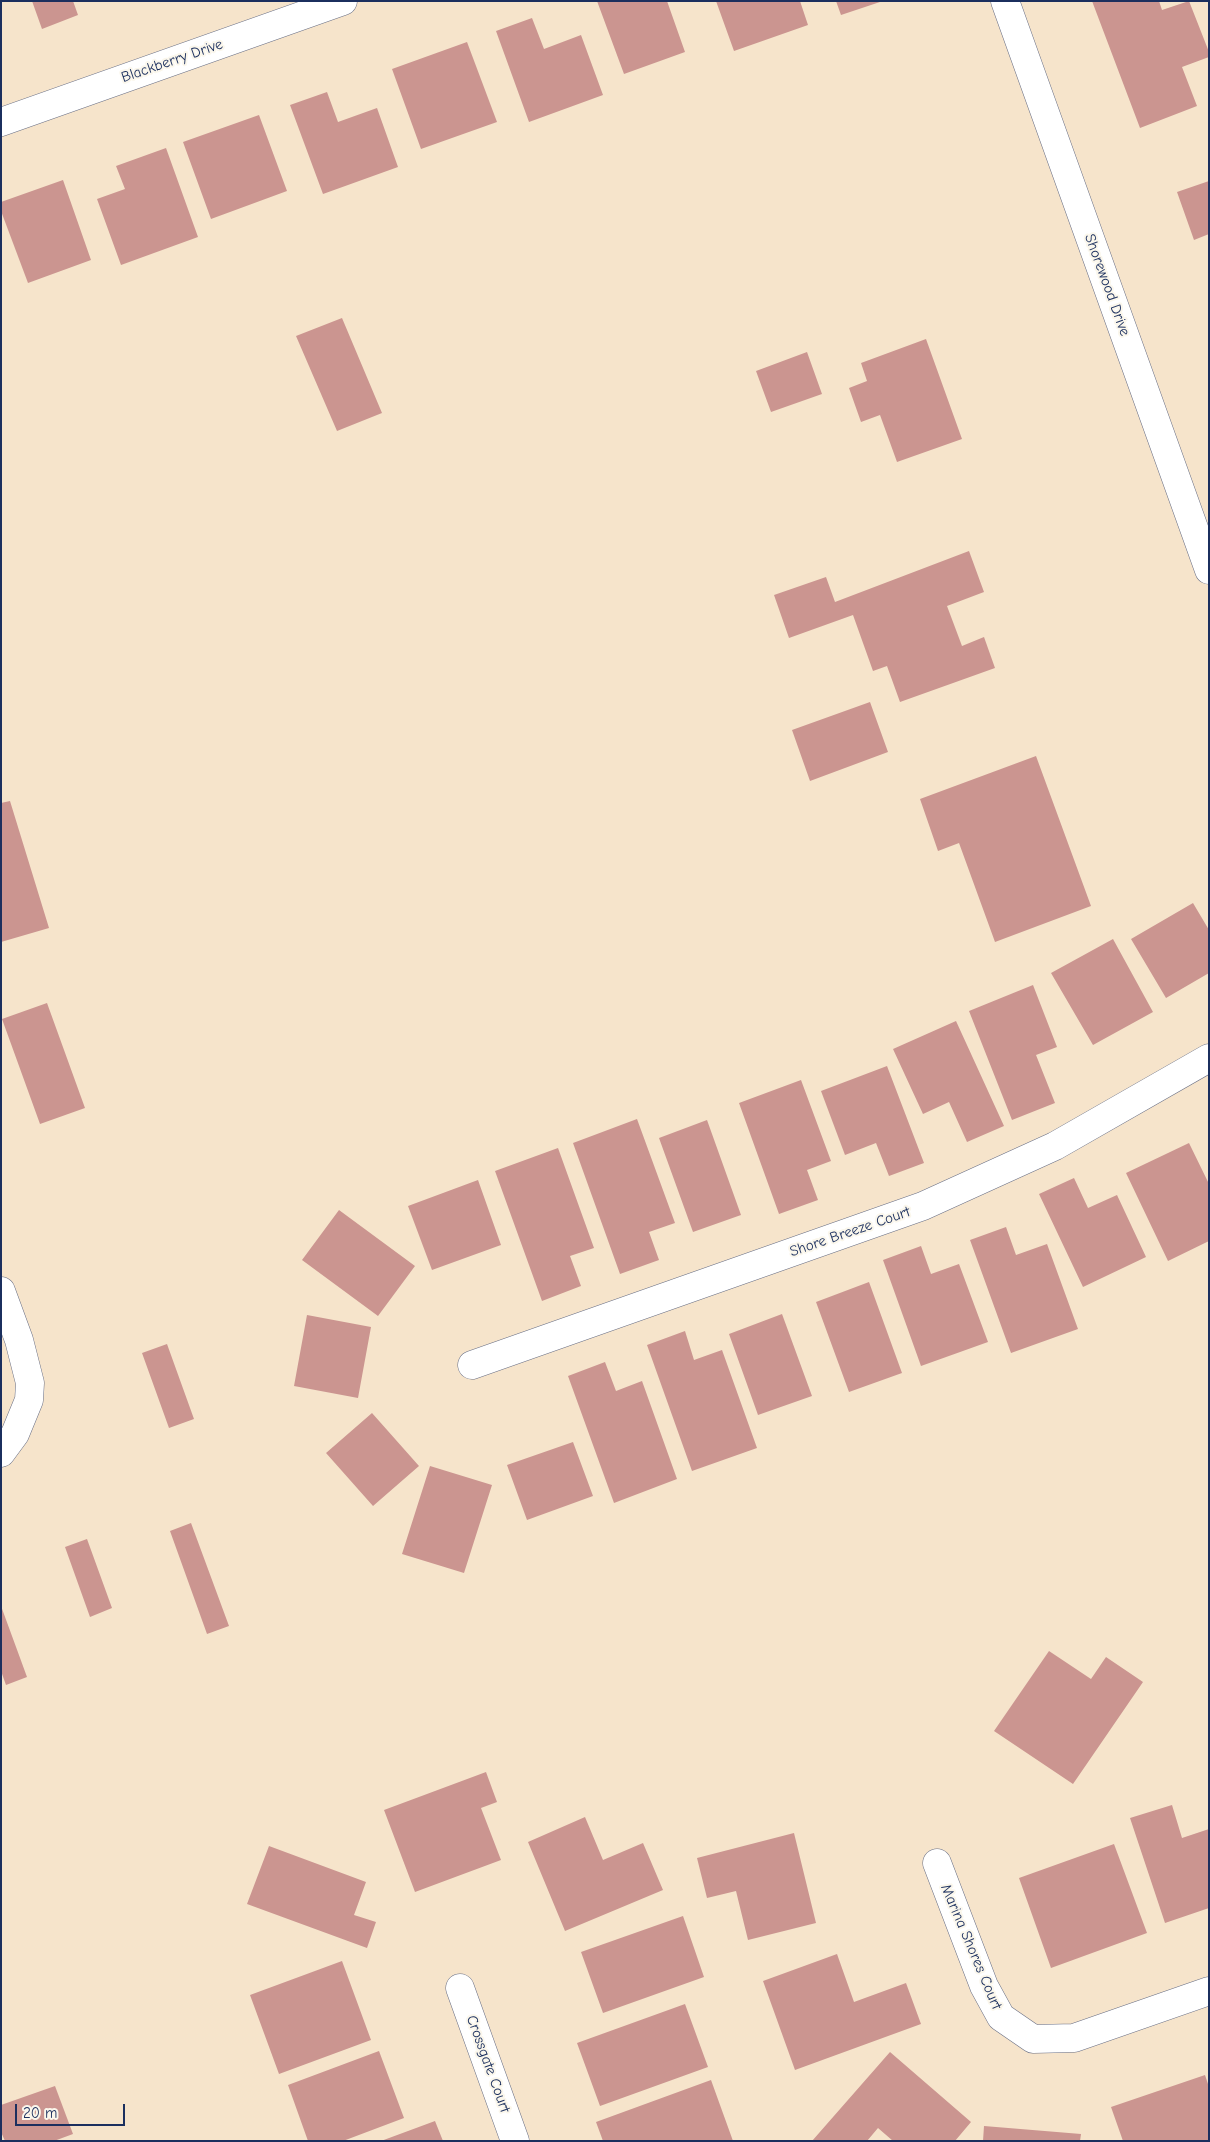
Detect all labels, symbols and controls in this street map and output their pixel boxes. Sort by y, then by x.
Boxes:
street label: Blackberry Drive [119,35,225,87]
street label: Shorewood Drive [1080,232,1134,338]
street label: Shore Breeze Court [787,1203,913,1261]
street label: Marina Shores Court [936,1882,1006,2012]
street label: Crossgate Court [462,2013,514,2115]
scale bar [18,2094,128,2126]
text: 20 m [23,2104,57,2122]

